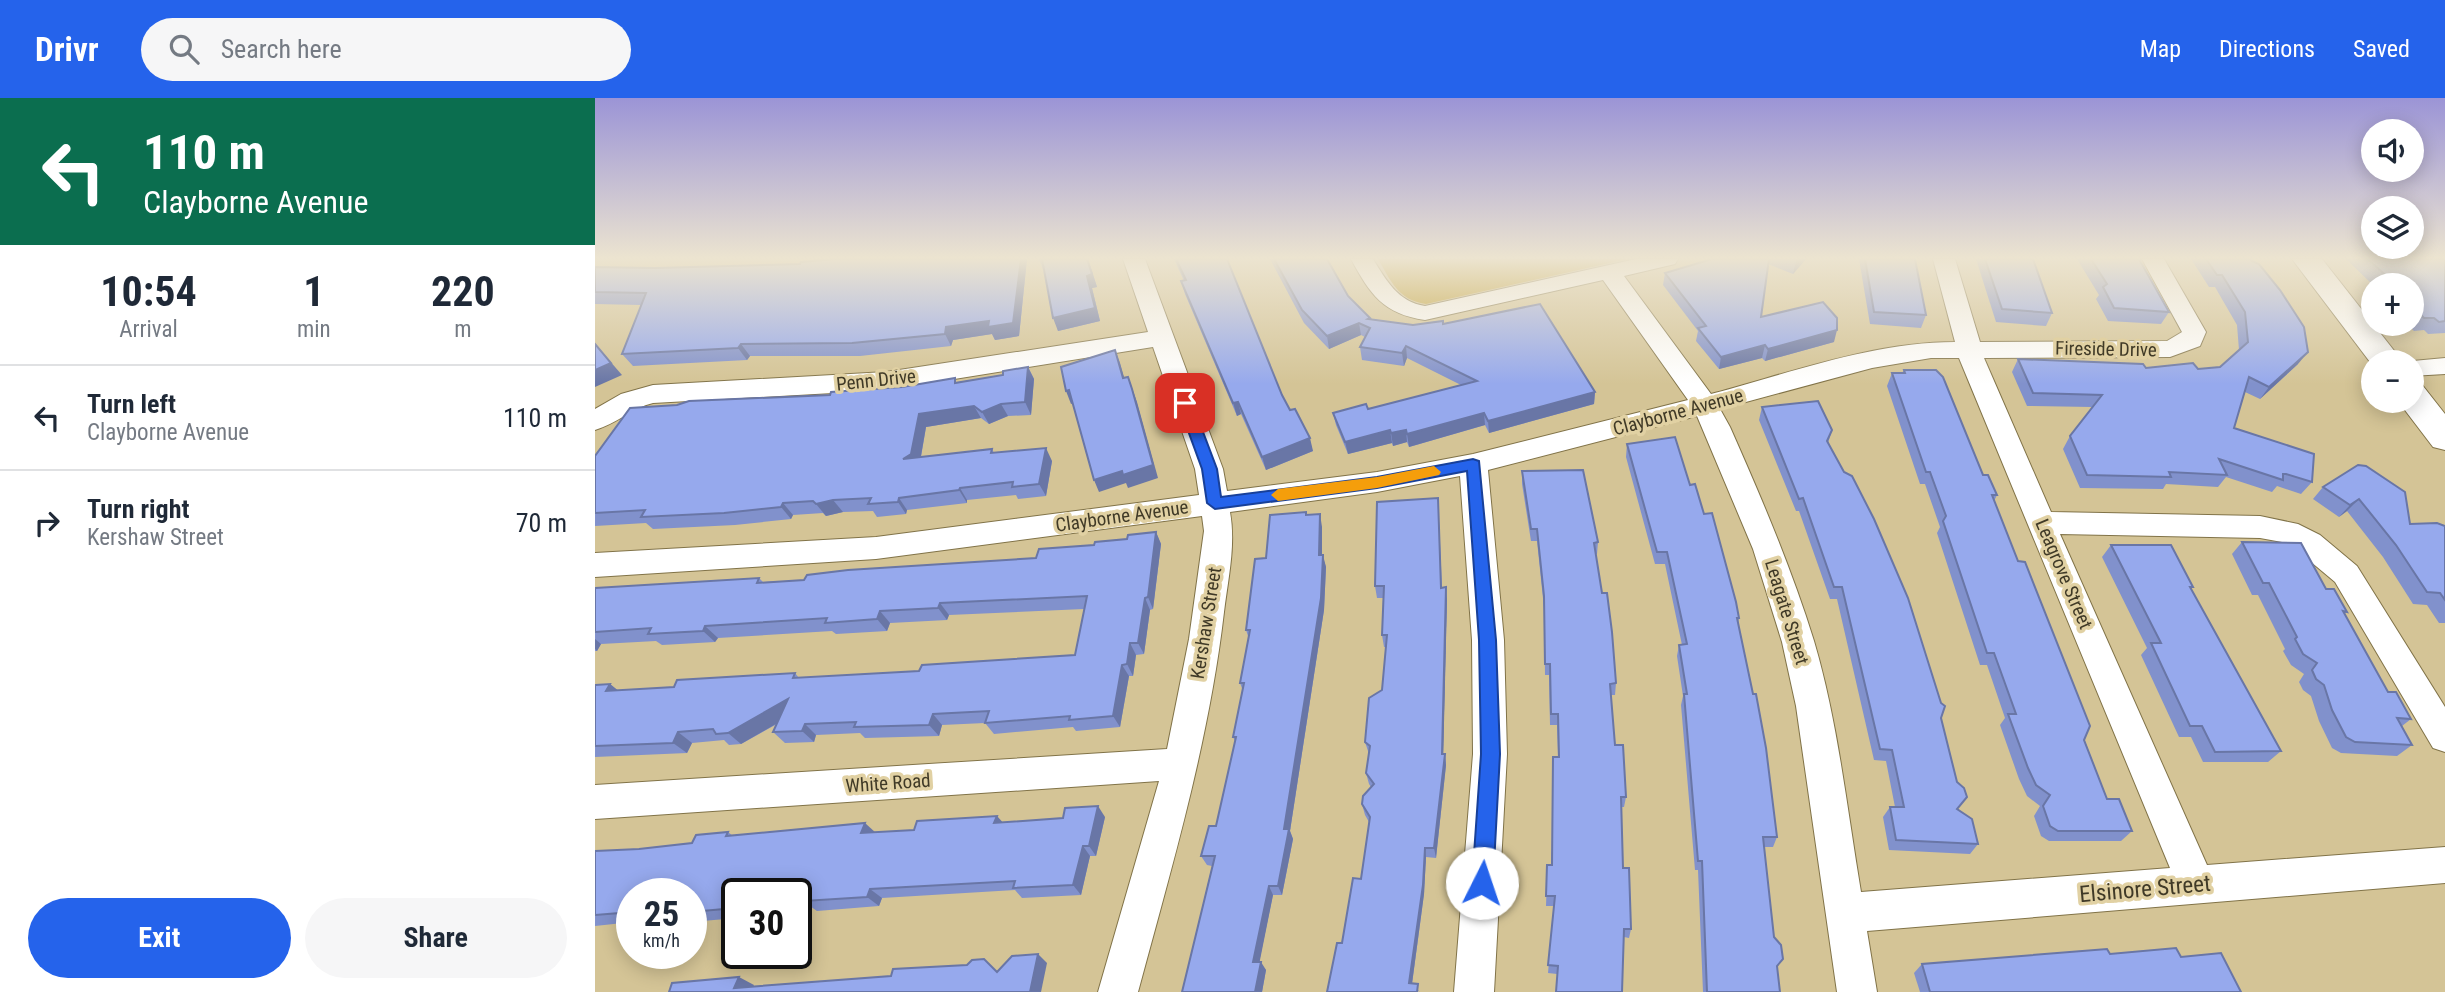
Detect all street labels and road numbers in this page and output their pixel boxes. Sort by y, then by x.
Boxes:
street label: Fireside Drive [2055,337,2157,361]
street label: Penn Drive [835,364,917,396]
street label: Clayborne Avenue [1610,384,1746,440]
street label: Clayborne Avenue [1054,495,1190,537]
street label: Leagrove Street [2031,516,2097,632]
street label: Leagate Street [1760,557,1814,667]
street label: Kershaw Street [1186,565,1226,681]
street label: White Road [845,769,931,797]
street label: Elsinore Street [2078,870,2212,908]

